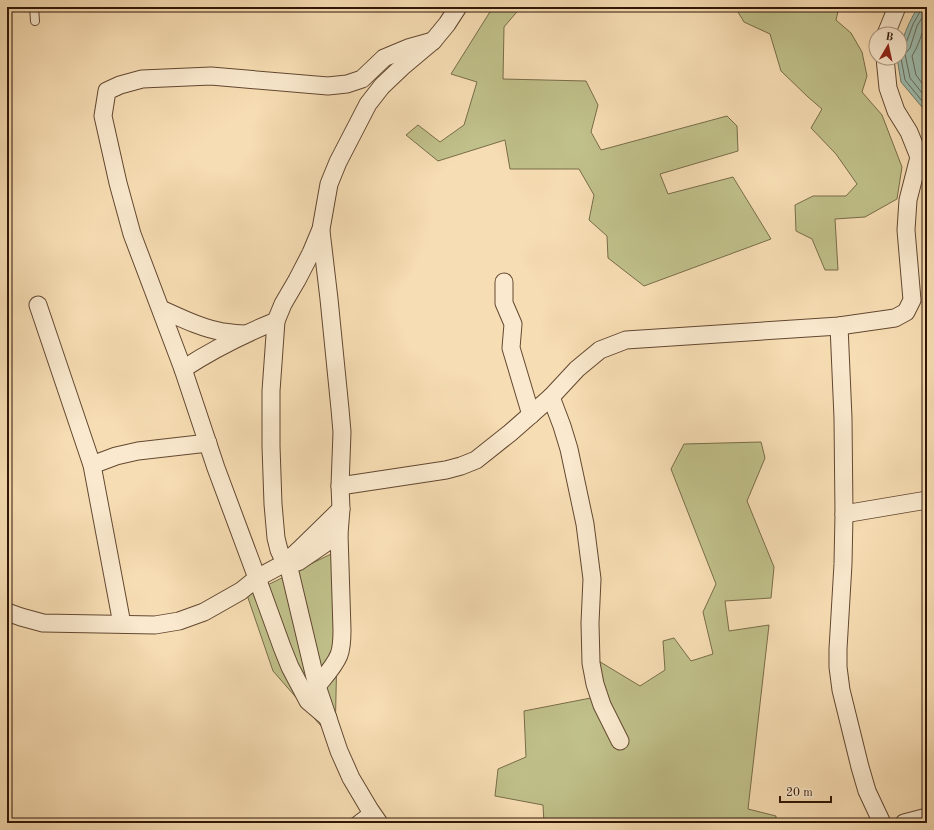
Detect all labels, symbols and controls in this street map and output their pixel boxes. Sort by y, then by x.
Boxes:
north arrow [868,26,908,66]
text: B [885,32,894,44]
scale bar [780,778,831,804]
text: 20 m [786,787,813,799]

